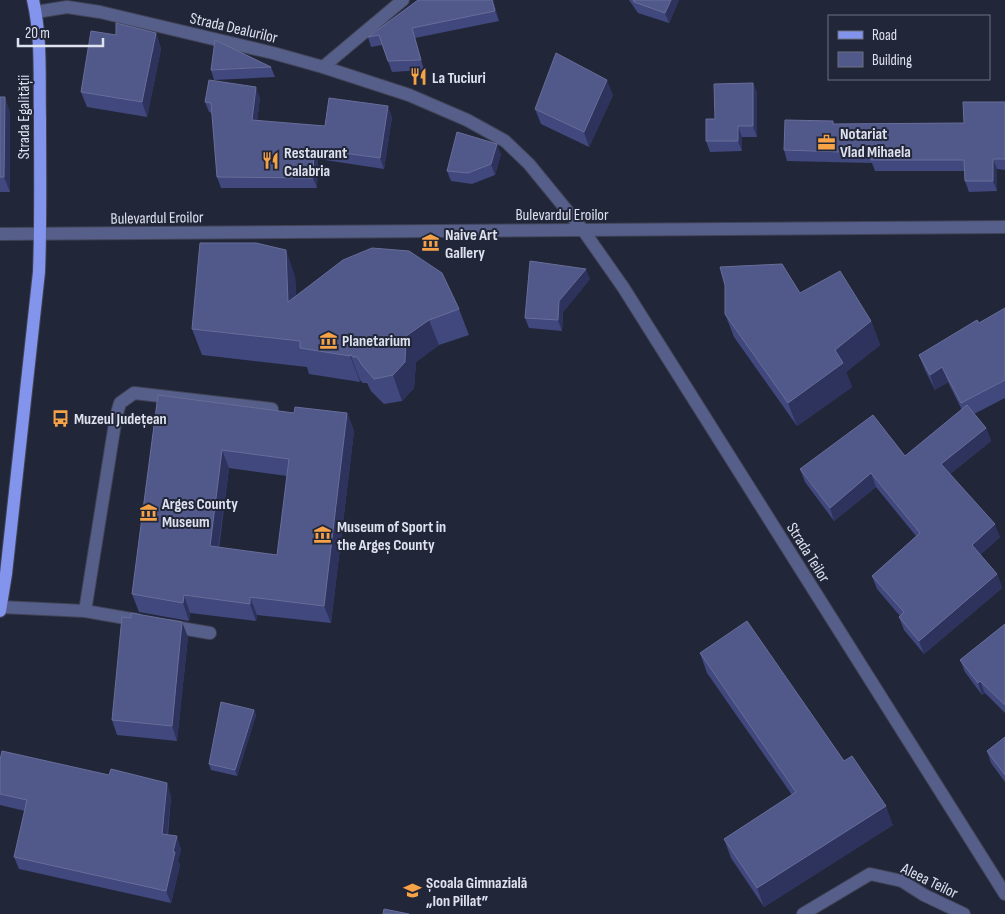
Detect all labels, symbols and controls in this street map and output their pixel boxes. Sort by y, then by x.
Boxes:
street label: Strada Dealurilor [188,9,280,48]
scale bar [18,15,102,47]
legend [828,15,990,80]
text: 20 m [25,24,50,43]
text: Road [872,26,897,45]
text: Building [872,51,912,70]
restaurant icon: La Tuciuri [408,67,428,87]
place label: La Tuciuri [432,69,486,88]
street label: Strada Egalității [15,75,34,159]
place label: Notariat Vlad Mihaela [840,125,911,162]
office icon: Notariat Vlad Mihaela [816,132,836,152]
place label: Restaurant Calabria [284,144,347,181]
restaurant icon: Restaurant Calabria [260,151,280,171]
street label: Bulevardul Eroilor [515,206,609,225]
street label: Bulevardul Eroilor [110,208,204,229]
place label: Naive Art Gallery [445,226,498,263]
museum icon: Naive Art Gallery [421,233,441,253]
museum icon: Planetarium [318,330,338,350]
place label: Planetarium [342,332,411,351]
bus stop icon: Muzeul Județean [50,408,70,428]
place label: Muzeul Județean [74,410,167,429]
place label: Arges County Museum [161,495,238,532]
museum icon: Arges County Museum [138,502,158,522]
place label: Museum of Sport in the Argeș County [337,518,446,555]
street label: Strada Teilor [782,519,834,586]
museum icon: Museum of Sport in the Argeș County [313,525,333,545]
street label: Aleea Teilor [897,859,961,903]
place label: Școala Gimnazială „Ion Pillat” [426,874,527,911]
school or university icon: Școala Gimnazială „Ion Pillat” [402,881,422,901]

